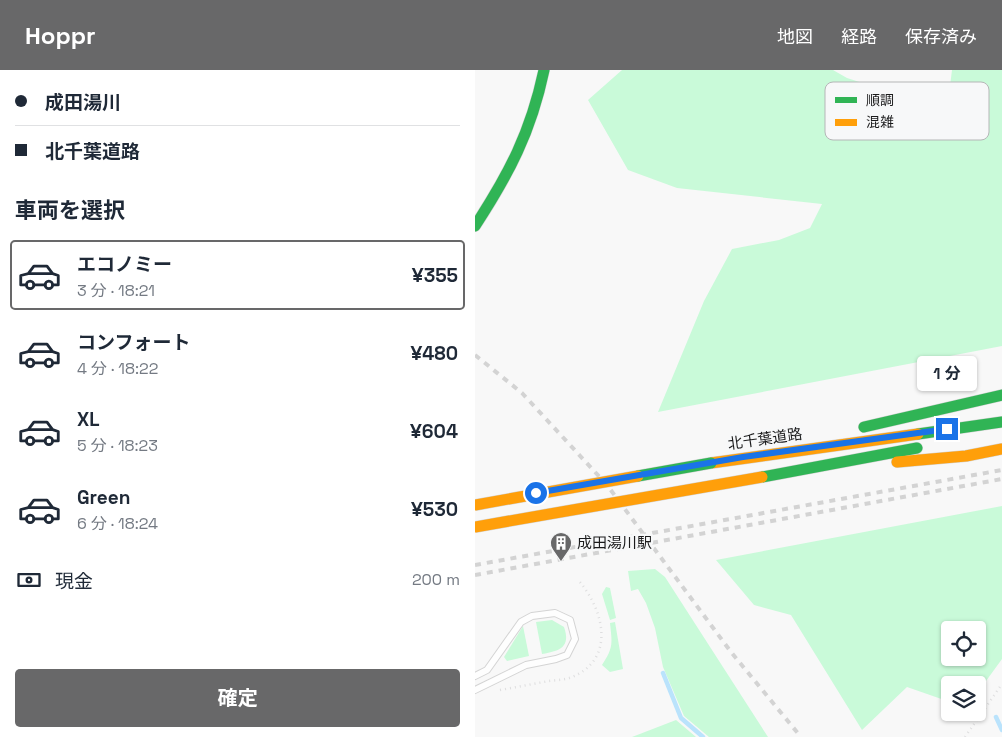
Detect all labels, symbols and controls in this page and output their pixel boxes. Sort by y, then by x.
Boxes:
text: Hoppr [25,20,96,51]
text: 地図 [777,25,813,48]
text: 経路 [841,25,877,48]
text: 保存済み [905,25,977,48]
legend [825,82,989,140]
text: 成田湯川 [45,90,121,115]
text: 順調 [866,91,894,109]
text: 混雑 [866,113,894,131]
text: 北千葉道路 [45,139,140,164]
text: 車両を選択 [15,196,125,224]
text: エコノミー [77,252,172,277]
icon: car [17,253,62,298]
text: ¥355 [412,263,458,288]
text: 3 分 · 18:21 [77,280,155,301]
text: コンフォート [77,330,190,355]
icon: car [17,331,62,376]
text: ¥480 [410,341,458,366]
callout: 1 分 [917,356,977,392]
text: 4 分 · 18:22 [77,358,158,379]
text: 1 分 [933,363,961,384]
text: XL [77,407,100,432]
icon: car [17,409,62,454]
route end [936,418,958,440]
text: ¥604 [410,419,458,444]
street label: 北千葉道路 [726,424,803,453]
text: 5 分 · 18:23 [77,435,158,456]
route start [525,482,547,504]
text: Green [77,485,130,510]
icon: car [17,487,62,532]
text: ¥530 [411,497,458,522]
text: 6 分 · 18:24 [77,513,158,534]
building icon: 成田湯川駅 [549,531,573,562]
place label: 成田湯川駅 [577,533,652,552]
icon: cash [15,566,43,594]
text: 現金 [55,569,93,594]
text: 200 m [412,569,460,590]
map controls [941,621,986,721]
button: locate [941,621,986,666]
button: 確定 [15,669,460,727]
button: layers [941,676,986,721]

